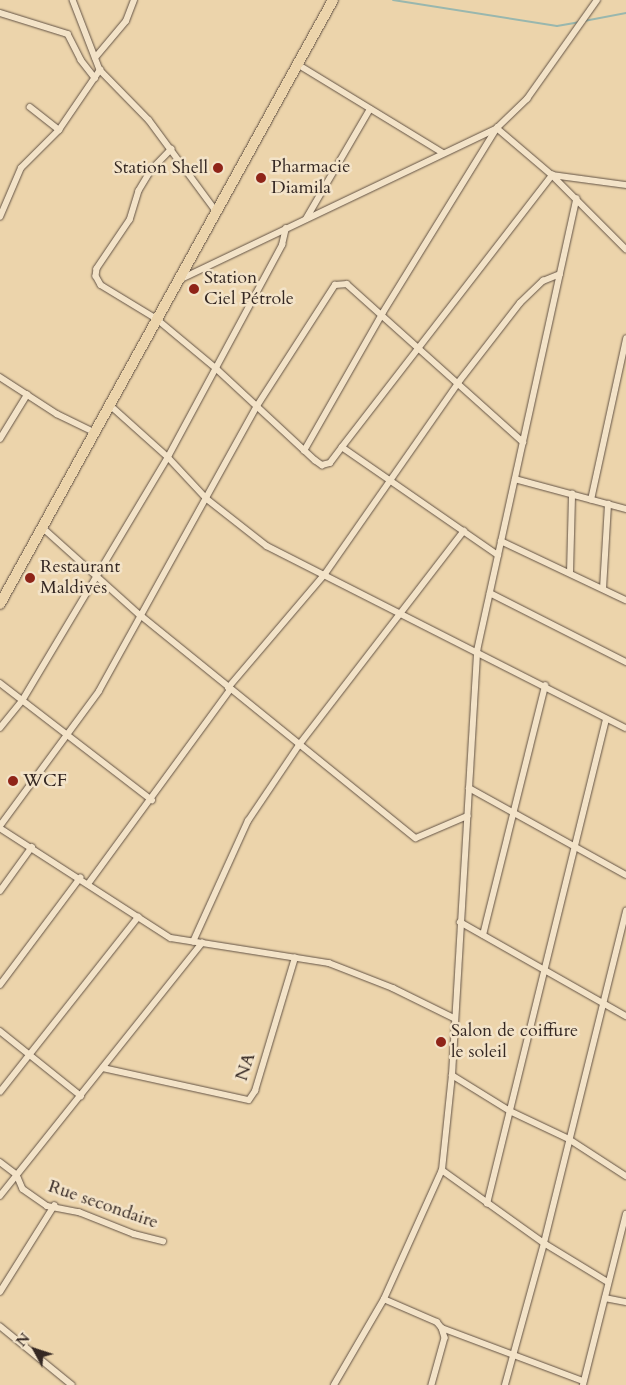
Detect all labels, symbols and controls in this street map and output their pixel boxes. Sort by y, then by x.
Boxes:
place label: Station Shell [114,157,208,179]
place label: Pharmacie Diamila [271,157,350,200]
marker: Station Shell [212,162,224,174]
marker: Pharmacie Diamila [255,172,267,184]
place label: Station Ciel Pétrole [204,268,294,310]
marker: Station Ciel Pétrole [188,283,200,295]
place label: Restaurant Maldives [40,557,120,600]
marker: Restaurant Maldives [24,572,36,584]
place label: WCF [23,770,67,792]
marker: WCF [7,775,19,787]
place label: Salon de coiffure le soleil [451,1021,578,1064]
marker: Salon de coiffure le soleil [435,1036,447,1048]
street label: NA [231,1050,261,1084]
street label: Rue secondaire [45,1176,161,1234]
north arrow [10,1325,60,1375]
text: N [12,1329,34,1351]

